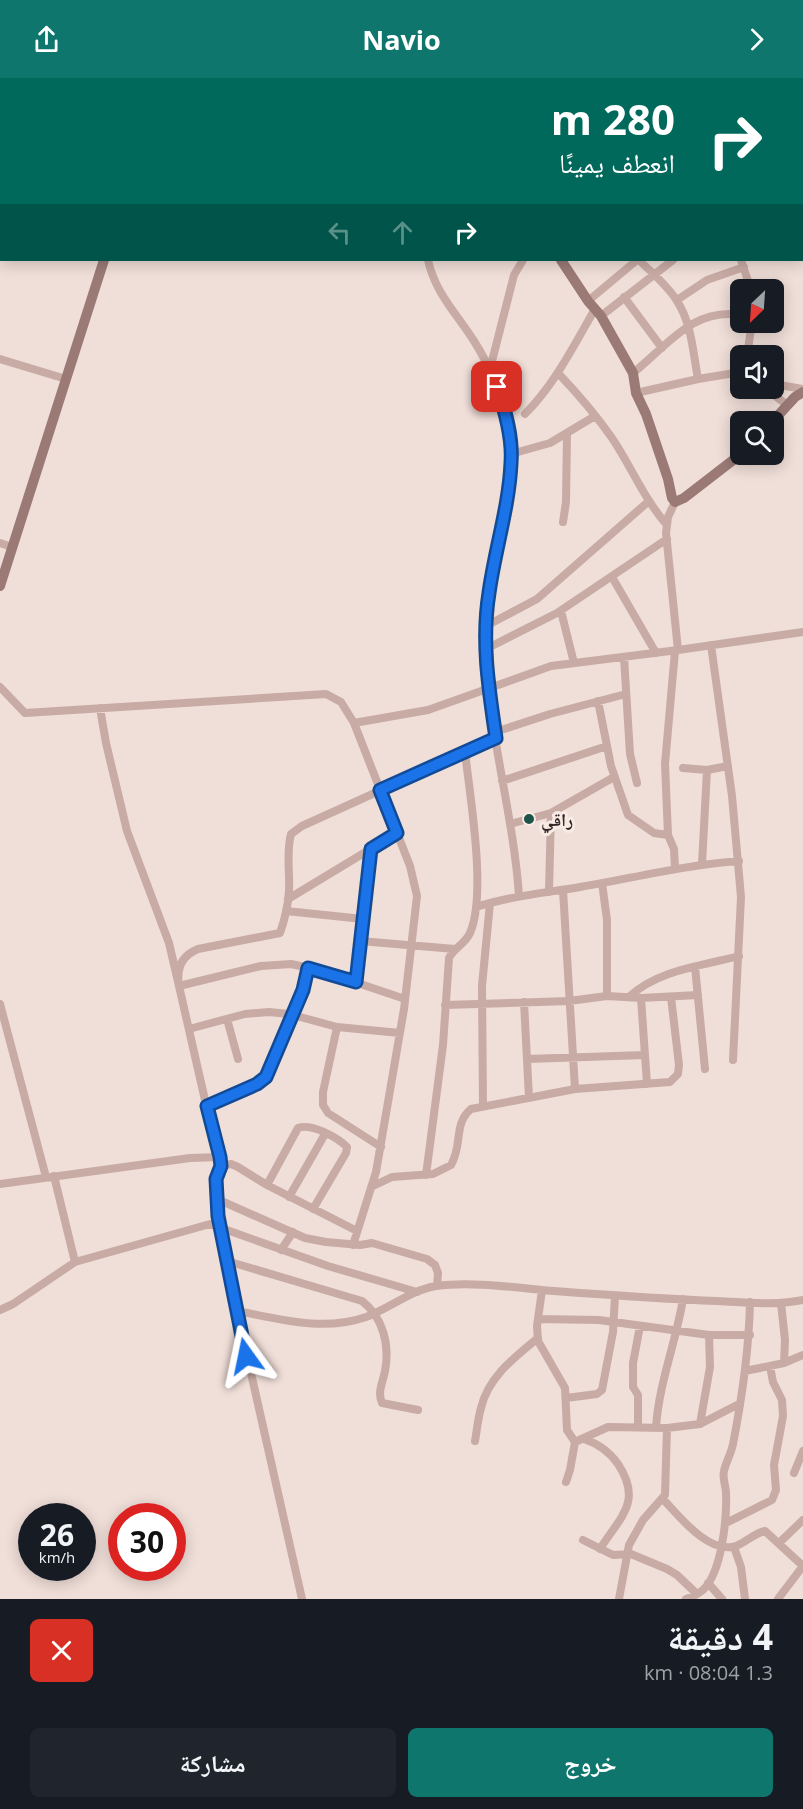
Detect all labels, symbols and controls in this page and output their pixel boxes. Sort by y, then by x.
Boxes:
text: Navio [362,21,441,58]
icon: share [30,23,63,56]
icon: forward [740,23,773,56]
text: 280 m [551,90,675,147]
icon: right [696,102,774,180]
text: انعطف يمينًا [559,144,675,181]
icon: left [323,216,356,249]
icon: ahead [386,216,419,249]
icon: right [449,216,482,249]
north arrow [730,279,784,333]
map controls [730,279,784,465]
button: sound [730,345,784,399]
pin [471,361,522,412]
icon: arrive [480,370,513,403]
button: search [730,411,784,465]
place label: راقي [541,807,573,834]
marker: راقي [522,812,536,826]
position arrow [214,1324,278,1388]
speed limit sign: 30 [108,1503,186,1581]
text: 26 [40,1514,74,1555]
text: km/h [39,1547,75,1567]
text: 4 دقيقة [667,1612,773,1661]
button: close [30,1619,93,1682]
text: 1.3 km · 08:04 [644,1659,773,1686]
button: مشاركة [30,1728,396,1797]
button: خروج [408,1728,773,1797]

